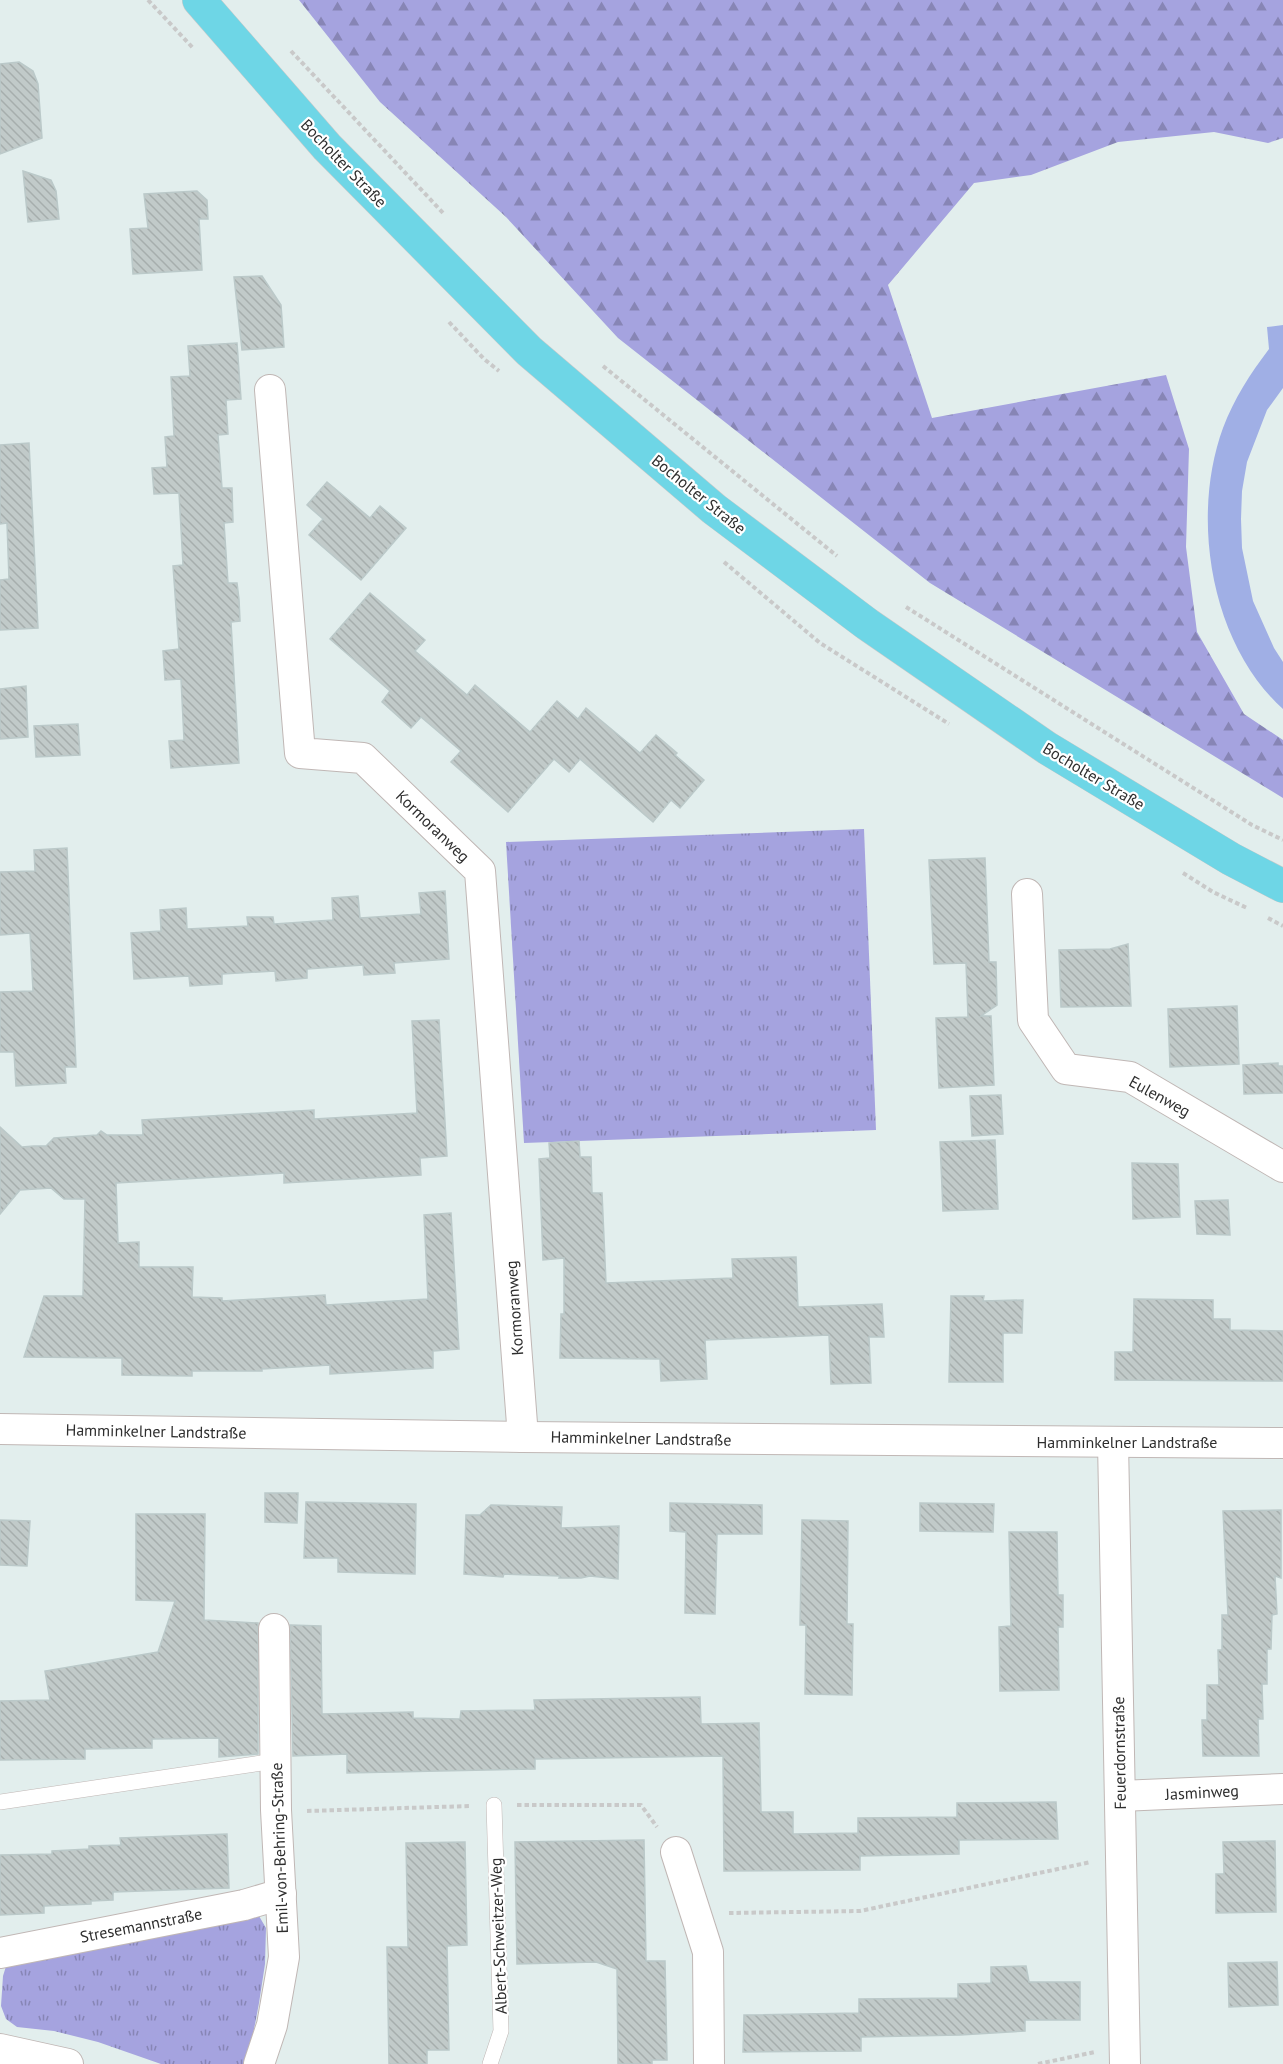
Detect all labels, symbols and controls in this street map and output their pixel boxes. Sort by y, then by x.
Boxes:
street label: Bocholter Straße [297,115,391,211]
street label: Bocholter Straße [648,450,750,538]
street label: Bocholter Straße [1040,738,1148,814]
street label: Kormoranweg [392,786,474,866]
street label: Eulenweg [1126,1071,1194,1121]
street label: Kormoranweg [501,1260,527,1356]
street label: Hamminkelner Landstraße [65,1419,247,1443]
street label: Hamminkelner Landstraße [550,1426,732,1450]
street label: Hamminkelner Landstraße [1037,1432,1217,1452]
street label: Feuerdornstraße [1108,1696,1130,1810]
street label: Emil-von-Behring-Straße [266,1762,292,1934]
street label: Jasminweg [1164,1780,1239,1804]
street label: Albert-Schweitzer-Weg [485,1857,511,2015]
street label: Stresemannstraße [78,1903,204,1947]

